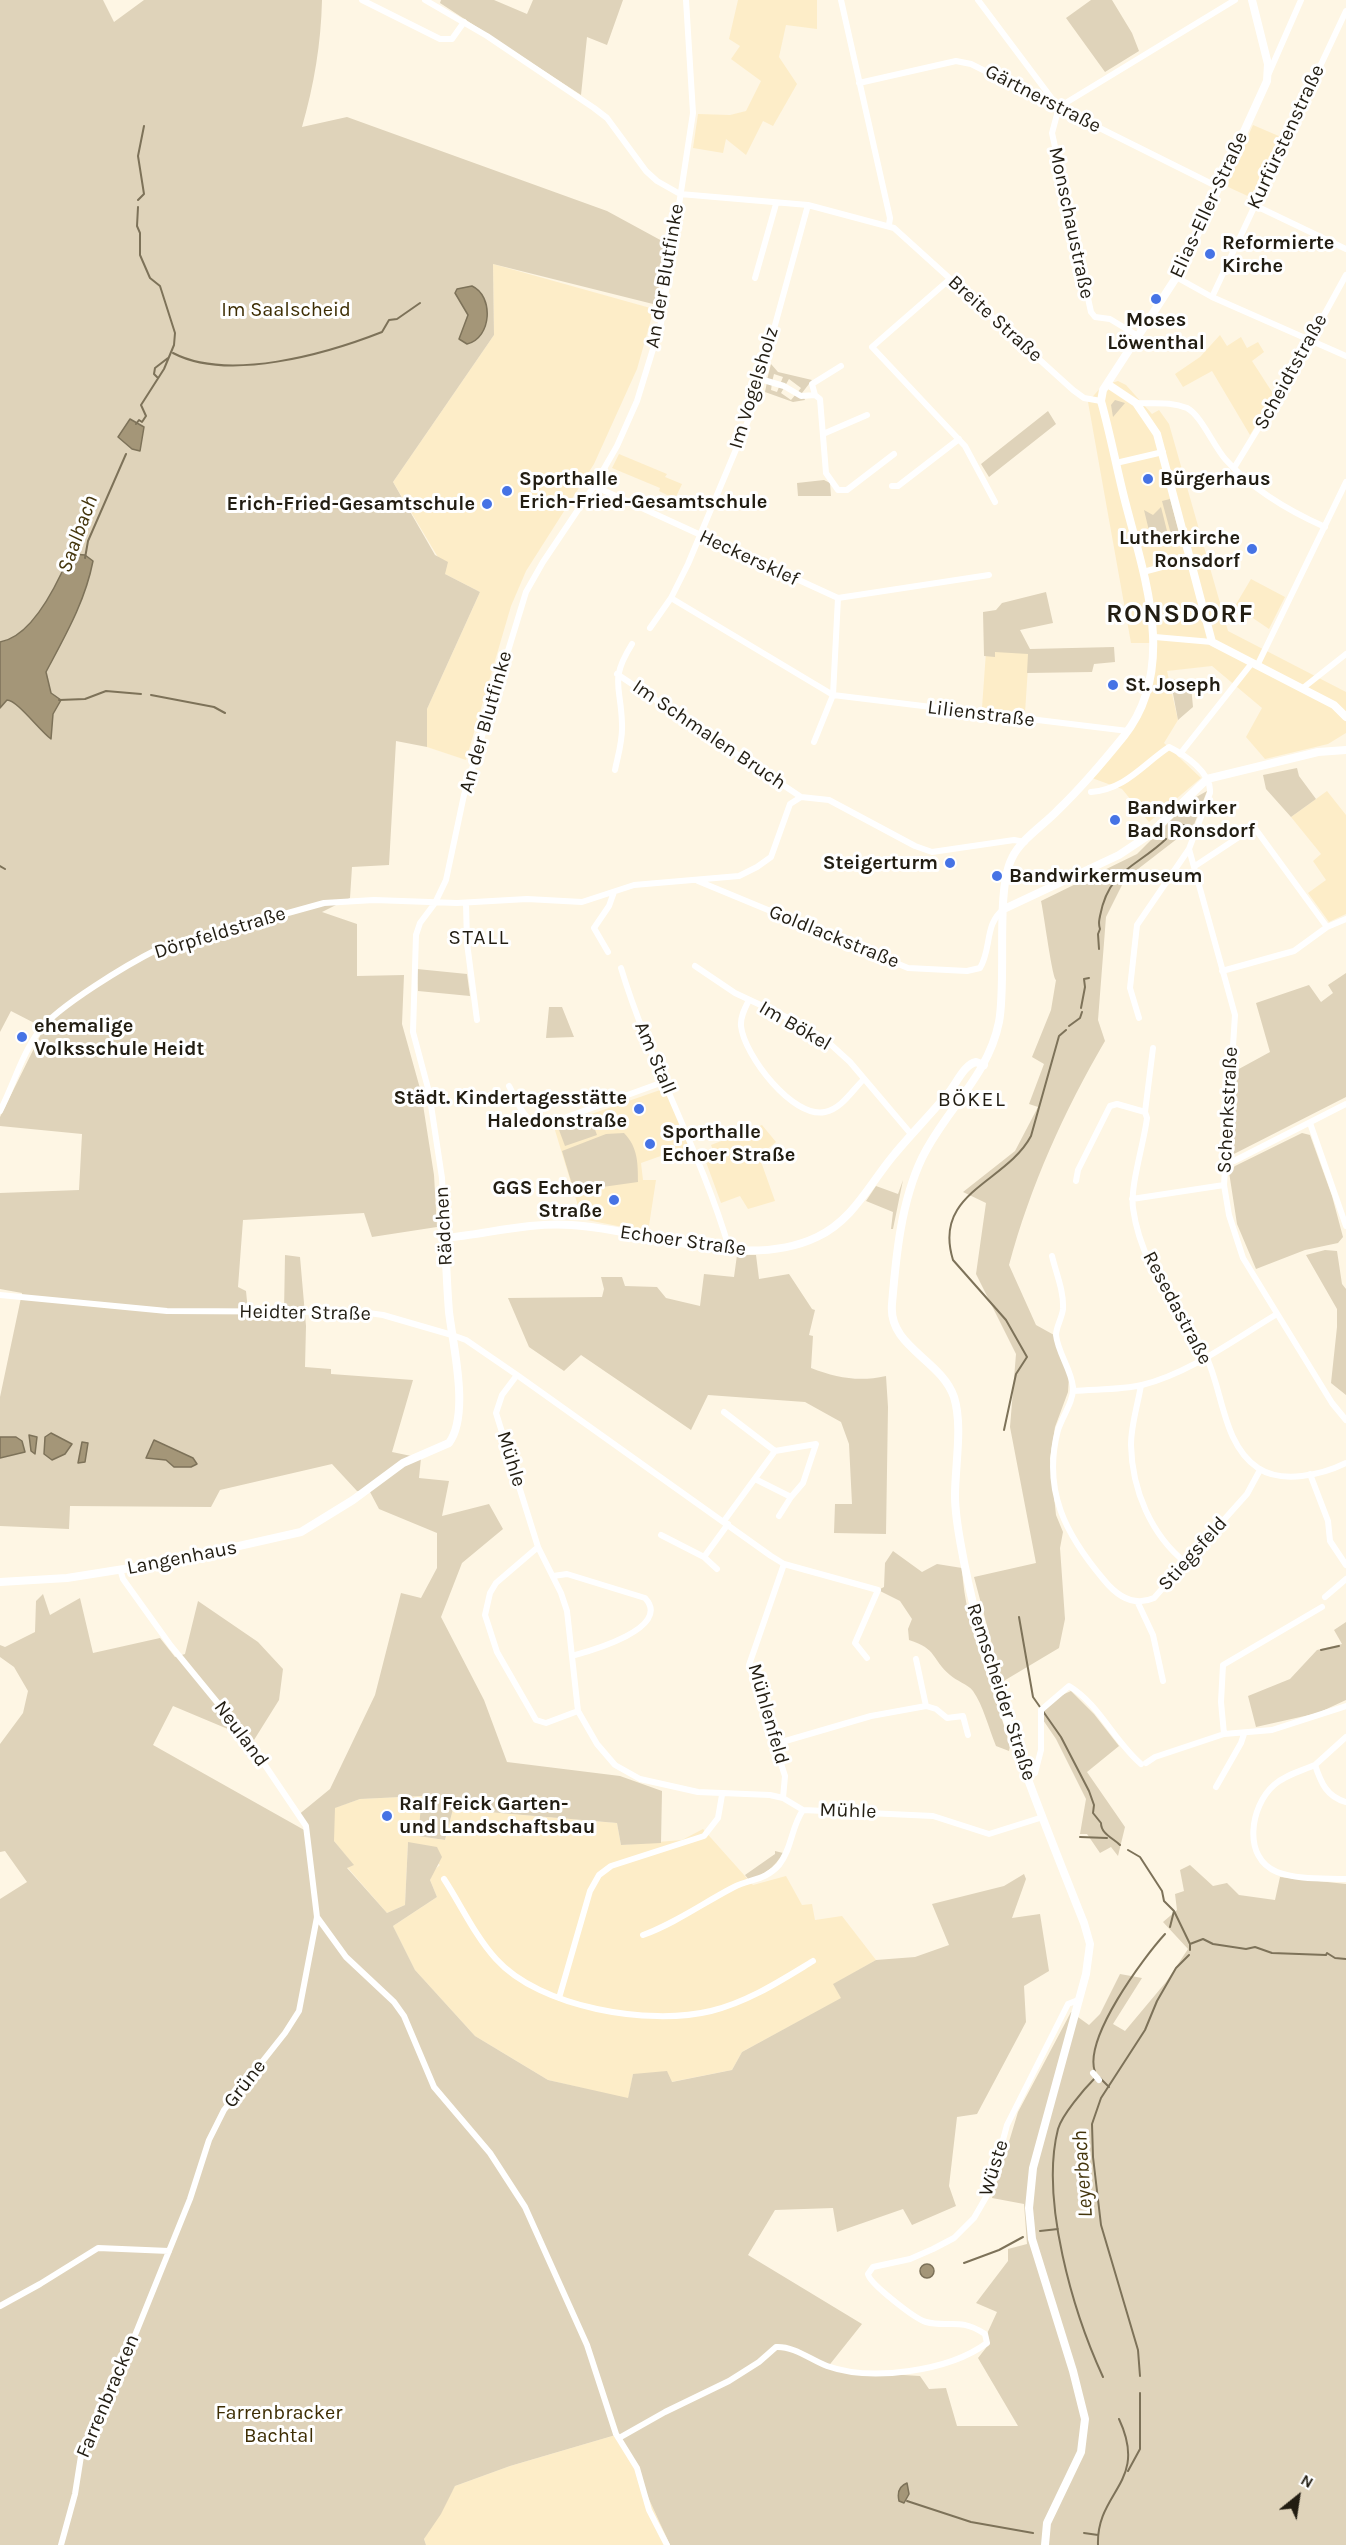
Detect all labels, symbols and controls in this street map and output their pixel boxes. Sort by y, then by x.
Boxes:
street label: Gärtnerstraße [981,59,1105,139]
street label: Kurfürstenstraße [1242,61,1330,213]
street label: Elias-Eller-Straße [1165,128,1253,282]
street label: Monschaustraße [1043,145,1099,301]
street label: An der Blutfinke [640,202,690,350]
place label: Reformierte Kirche [1222,231,1334,278]
marker: Reformierte Kirche [1203,247,1217,261]
street label: Breite Straße [943,270,1047,368]
marker: Moses Löwenthal [1149,292,1163,306]
park label: Im Saalscheid [221,298,351,322]
place label: Moses Löwenthal [1107,308,1205,355]
street label: Scheidtstraße [1249,310,1333,434]
street label: Im Vogelsholz [724,324,784,452]
place label: Sporthalle Erich-Fried-Gesamtschule [519,467,767,514]
place label: Bürgerhaus [1160,467,1271,491]
marker: Bürgerhaus [1141,472,1155,486]
marker: Sporthalle Erich-Fried-Gesamtschule [500,484,514,498]
water label: Saalbach [52,492,104,576]
place label: Erich-Fried-Gesamtschule [227,492,475,516]
marker: Erich-Fried-Gesamtschule [480,497,494,511]
street label: Heckersklef [695,524,803,592]
place label: Lutherkirche Ronsdorf [1119,526,1240,573]
marker: Lutherkirche Ronsdorf [1245,542,1259,556]
district label: RONSDORF [1106,599,1254,631]
street label: An der Blutfinke [454,648,518,796]
place label: St. Joseph [1125,673,1221,697]
street label: Im Schmalen Bruch [628,675,790,795]
marker: St. Joseph [1106,678,1120,692]
street label: Lilienstraße [926,696,1036,732]
place label: Bandwirker Bad Ronsdorf [1127,796,1255,843]
marker: Bandwirker Bad Ronsdorf [1108,813,1122,827]
place label: Steigerturm [823,851,938,875]
marker: Steigerturm [943,856,957,870]
place label: Bandwirkermuseum [1009,864,1202,888]
marker: Bandwirkermuseum [990,869,1004,883]
street label: Goldlackstraße [765,900,903,974]
street label: Dörpfeldstraße [151,902,289,964]
district label: STALL [448,925,510,951]
street label: Im Bökel [755,996,835,1056]
place label: ehemalige Volksschule Heidt [34,1014,204,1061]
street label: Am Stall [629,1018,681,1098]
marker: ehemalige Volksschule Heidt [15,1030,29,1044]
street label: Schenkstraße [1213,1046,1243,1174]
place label: Städt. Kindertagesstätte Haledonstraße [393,1086,627,1133]
district label: BÖKEL [938,1087,1006,1113]
marker: Städt. Kindertagesstätte Haledonstraße [632,1102,646,1116]
place label: Sporthalle Echoer Straße [662,1120,795,1167]
marker: Sporthalle Echoer Straße [643,1137,657,1151]
place label: GGS Echoer Straße [493,1176,602,1223]
street label: Rädchen [430,1186,458,1266]
marker: GGS Echoer Straße [607,1193,621,1207]
street label: Echoer Straße [618,1220,748,1262]
street label: Resedastraße [1137,1247,1217,1369]
street label: Heidter Straße [239,1300,371,1326]
street label: Mühle [491,1428,531,1490]
street label: Stiegsfeld [1153,1512,1233,1596]
street label: Langenhaus [125,1536,239,1580]
street label: Remscheider Straße [961,1600,1041,1784]
street label: Mühlenfeld [742,1661,794,1767]
street label: Neuland [208,1696,274,1772]
place label: Ralf Feick Garten- und Landschaftsbau [399,1792,595,1839]
street label: Mühle [819,1798,877,1824]
marker: Ralf Feick Garten- und Landschaftsbau [380,1809,394,1823]
street label: Grüne [219,2055,271,2113]
water label: Leyerbach [1067,2130,1099,2218]
street label: Wüste [974,2137,1014,2199]
street label: Farrenbracken [71,2331,145,2461]
park label: Farrenbracker Bachtal [216,2401,342,2448]
north arrow [1268,2467,1328,2527]
text: N [1298,2470,1317,2492]

